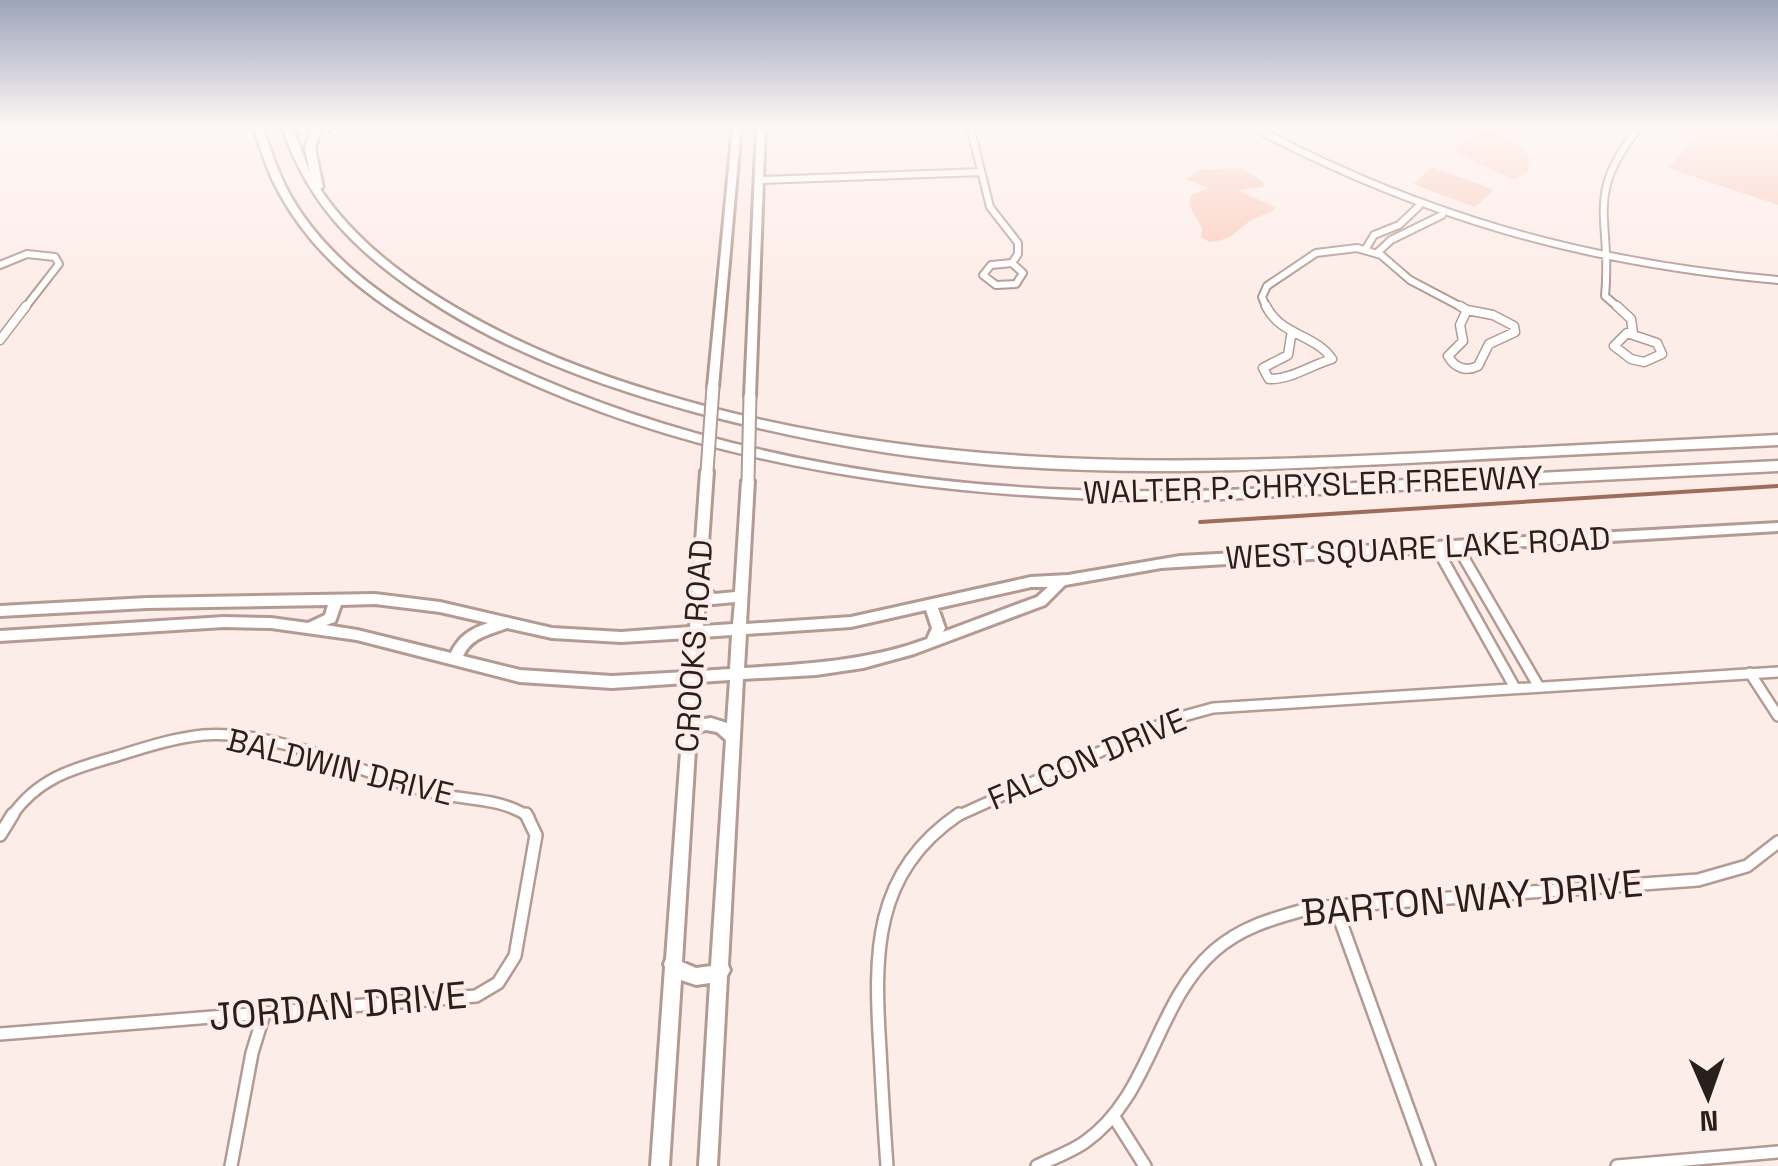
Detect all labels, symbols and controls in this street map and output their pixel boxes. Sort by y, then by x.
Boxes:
street label: WALTER P. CHRYSLER FREEWAY [1082,457,1544,513]
street label: WEST SQUARE LAKE ROAD [1224,518,1612,578]
street label: CROOKS ROAD [667,538,721,754]
street label: FALCON DRIVE [982,699,1192,819]
street label: BALDWIN DRIVE [223,720,457,814]
street label: BARTON WAY DRIVE [1299,859,1645,937]
street label: JORDAN DRIVE [207,971,469,1041]
north arrow [1658,1046,1758,1146]
text: N [1699,1103,1719,1139]

